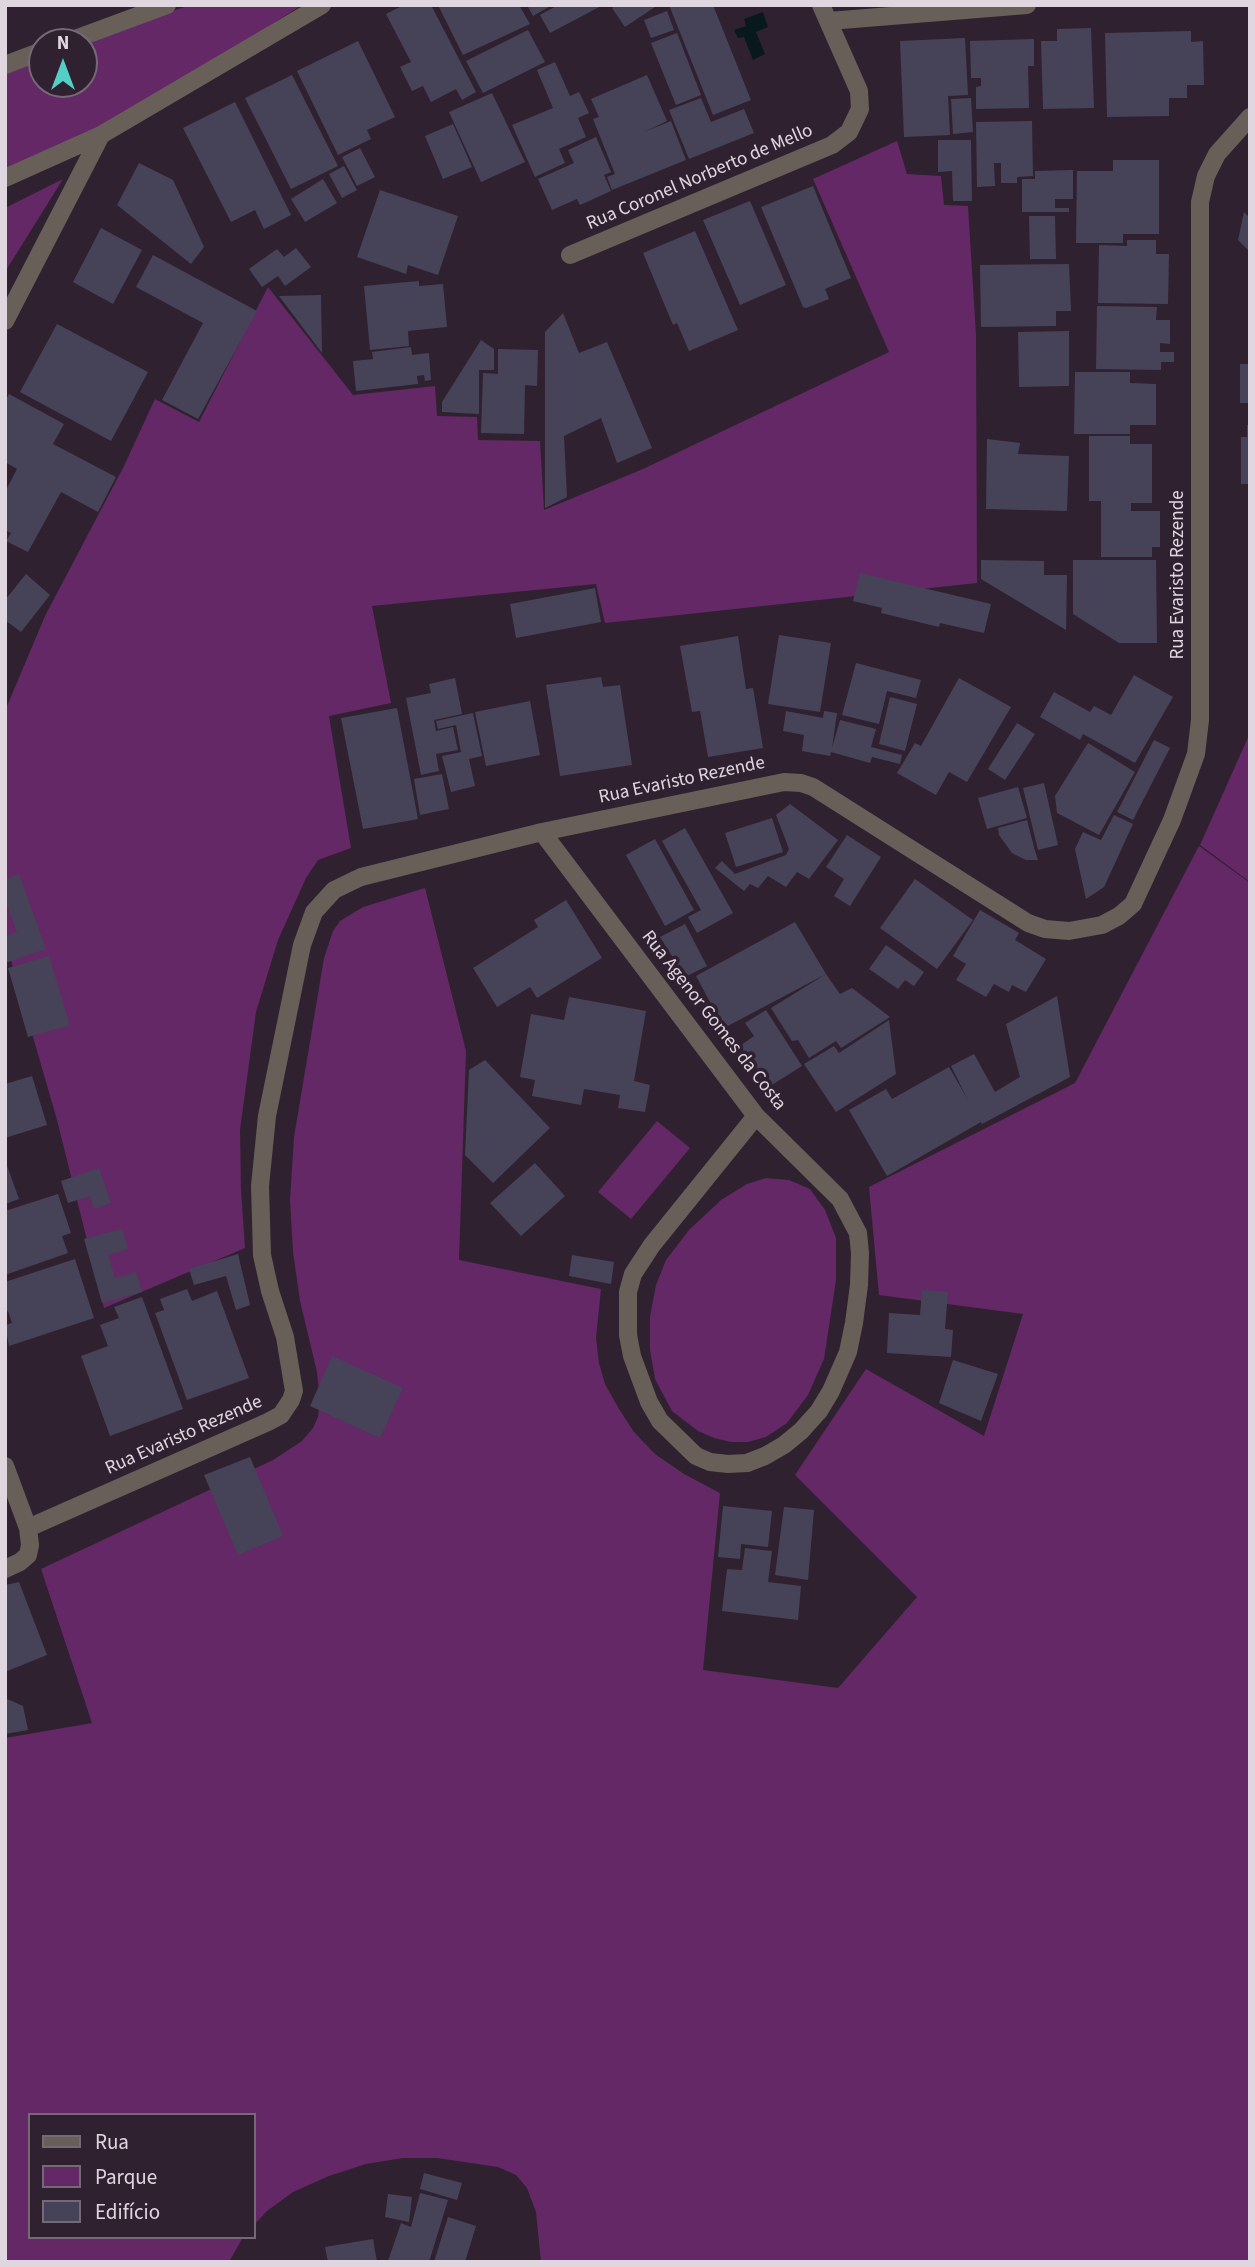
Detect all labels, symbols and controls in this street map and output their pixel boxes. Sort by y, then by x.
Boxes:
north arrow [28,28,98,98]
text: N [57,30,69,57]
street label: Rua Coronel Norberto de Mello [583,120,817,236]
street label: Rua Evaristo Rezende [1168,490,1190,660]
street label: Rua Evaristo Rezende [597,752,767,810]
street label: Rua Agenor Gomes da Costa [636,927,790,1115]
street label: Rua Evaristo Rezende [102,1391,266,1481]
legend [28,2113,256,2239]
text: Rua [95,2127,129,2157]
text: Parque [95,2162,157,2192]
text: Edifício [95,2197,160,2227]

